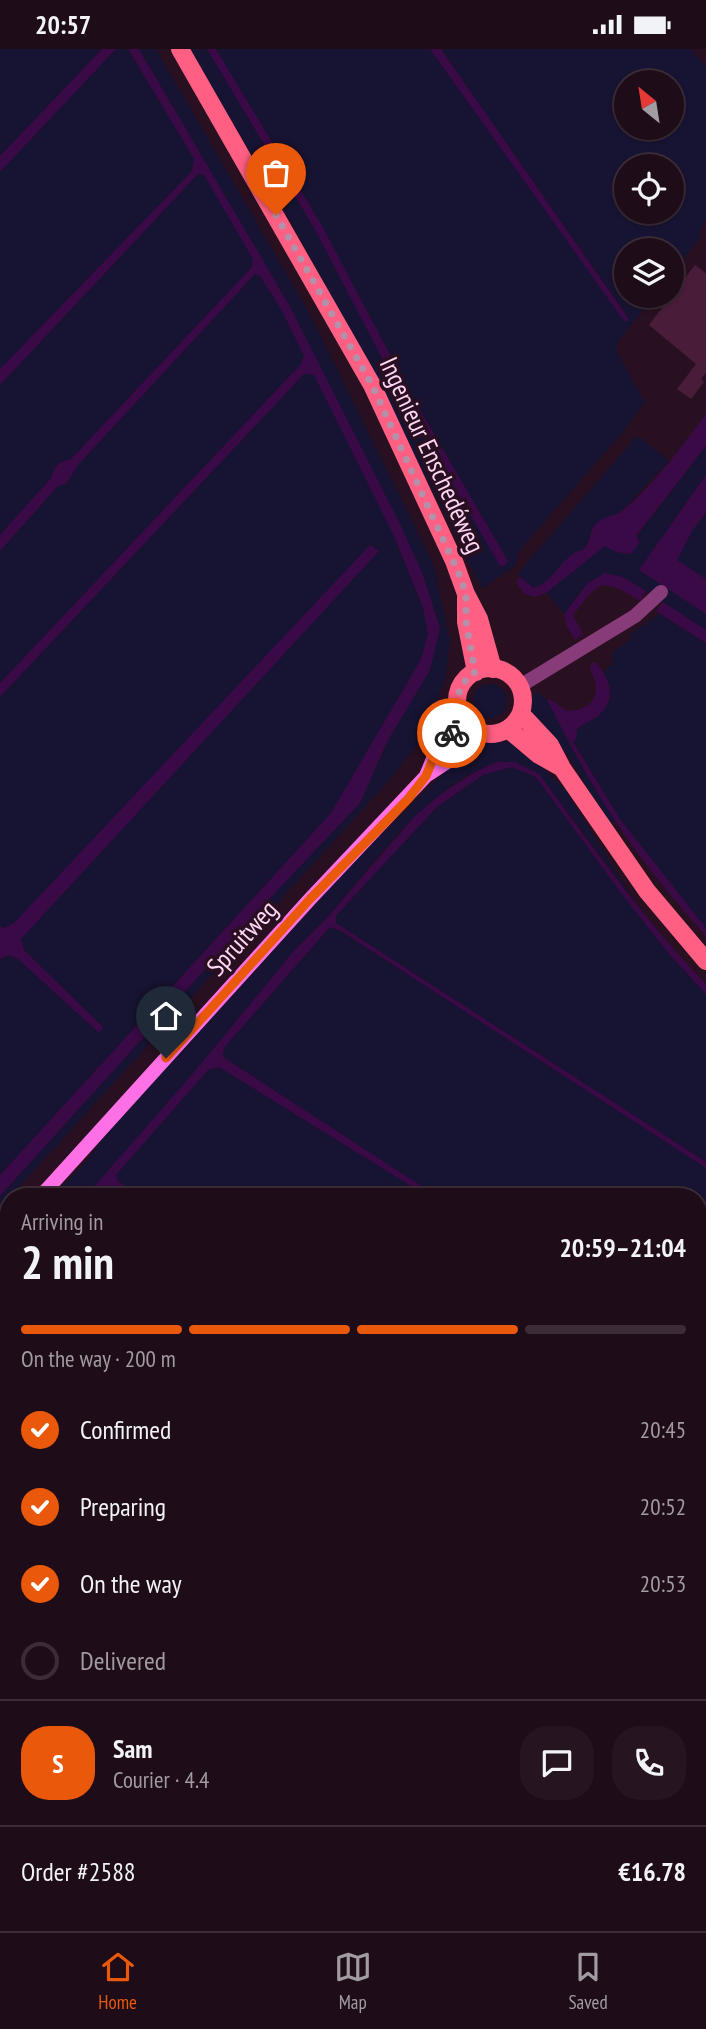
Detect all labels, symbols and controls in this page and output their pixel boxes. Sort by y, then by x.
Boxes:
text: 20:57 [35,8,91,41]
north arrow [614,70,684,140]
map controls [614,70,684,308]
pin [246,143,306,215]
icon: bag [257,154,295,192]
button: locate [614,154,684,224]
button: layers [614,238,684,308]
street label: Ingenieur Enschedéweg [373,351,492,558]
courier [417,698,487,768]
icon: bike [433,714,471,752]
street label: Spruitweg [199,893,284,982]
pin [136,986,196,1058]
icon: home [147,997,185,1035]
text: Arriving in [21,1207,103,1236]
text: 20:59–21:04 [559,1231,686,1264]
text: 2 min [21,1232,114,1292]
text: On the way · 200 m [21,1344,176,1373]
icon: check [21,1411,59,1449]
text: Confirmed [80,1413,171,1446]
text: 20:45 [640,1415,686,1444]
icon: check [21,1488,59,1526]
text: Preparing [80,1490,166,1523]
text: 20:52 [640,1492,686,1521]
icon: check [21,1565,59,1603]
text: On the way [80,1567,182,1600]
text: 20:53 [640,1569,686,1598]
text: Delivered [80,1644,166,1677]
button: chat [520,1726,594,1800]
button: phone [612,1726,686,1800]
text: Sam [113,1732,152,1765]
text: S [52,1747,64,1780]
text: Courier · 4.4 [113,1765,209,1794]
text: Order #2588 [21,1855,136,1888]
text: €16.78 [618,1855,686,1888]
tab: Home [98,1948,137,2014]
tab: Map [334,1948,372,2014]
tab: Saved [568,1948,608,2014]

